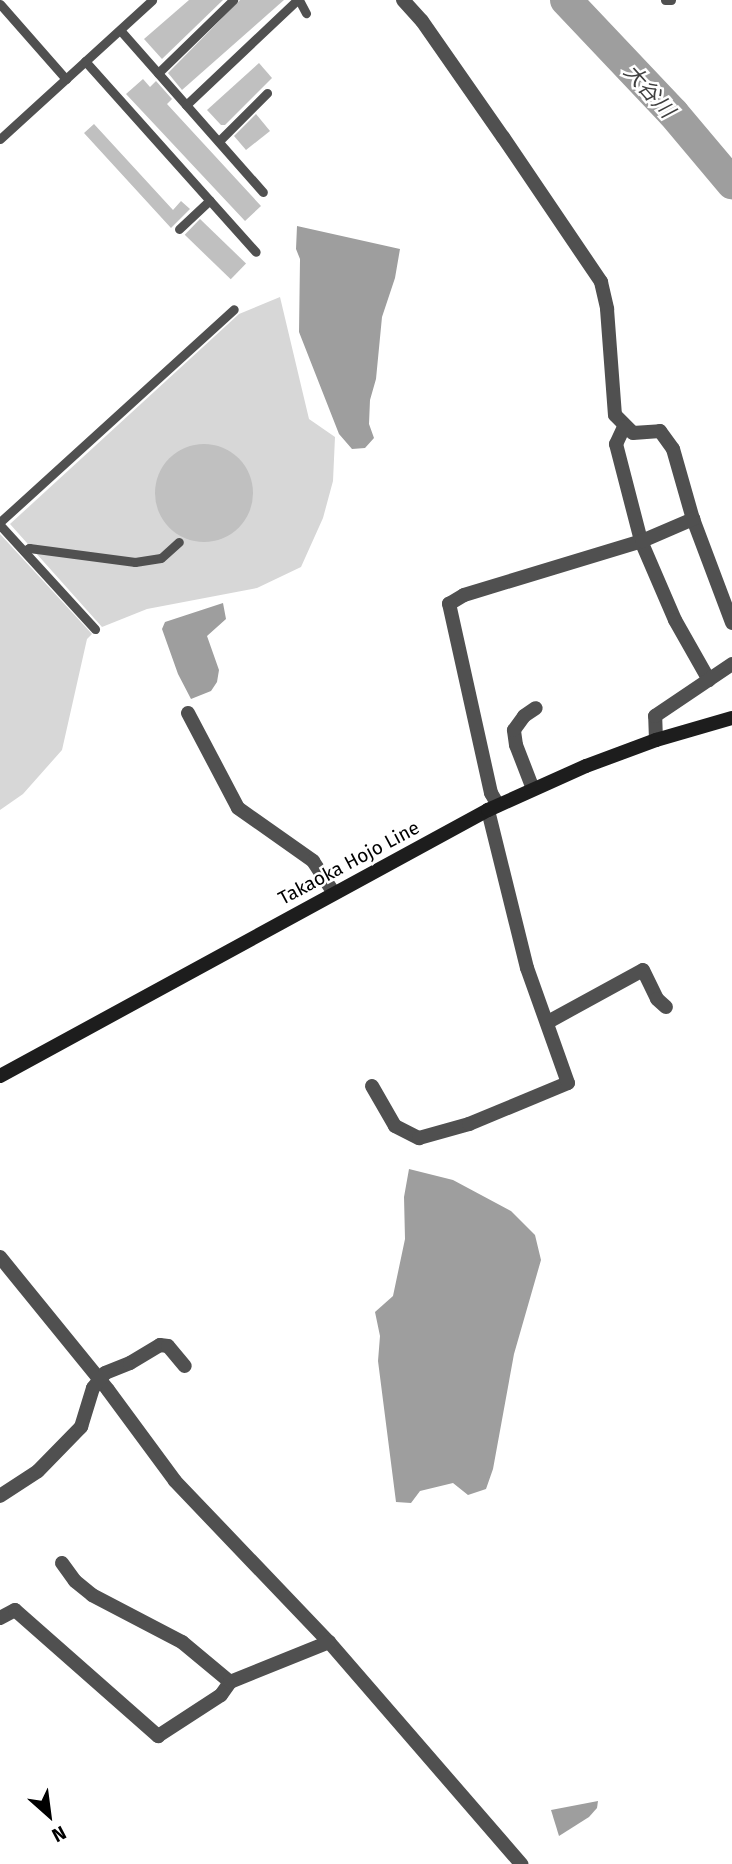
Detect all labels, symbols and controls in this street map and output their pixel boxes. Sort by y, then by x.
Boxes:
water label: 大谷川 [619,59,679,123]
street label: Takaoka Hojo Line [274,816,424,910]
north arrow [14,1780,84,1850]
text: N [48,1821,70,1847]

